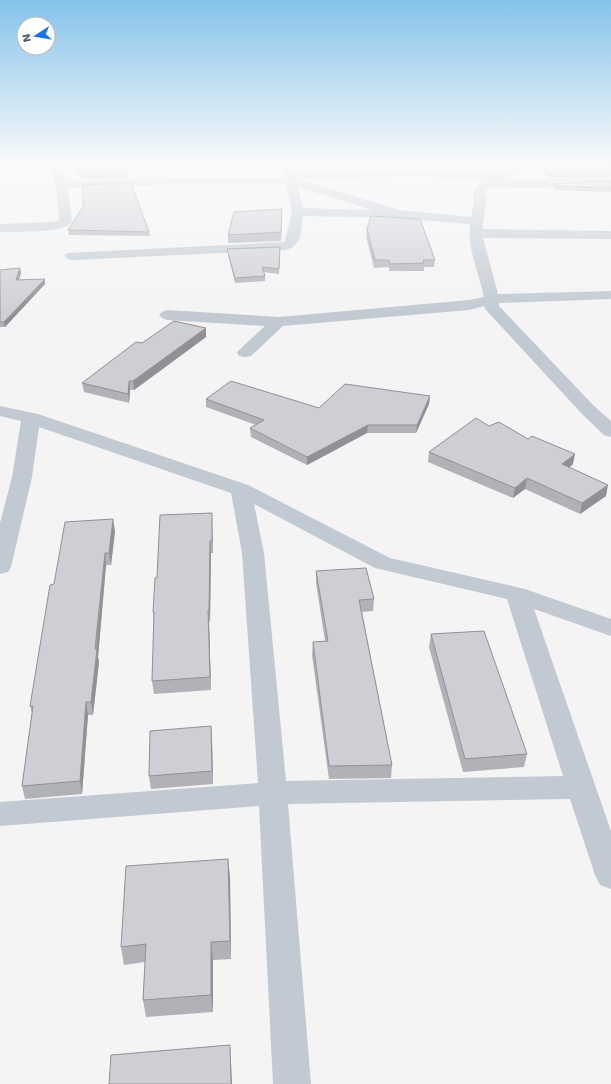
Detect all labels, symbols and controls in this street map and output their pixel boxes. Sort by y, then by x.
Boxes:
north arrow [16,16,56,56]
text: N [20,33,34,43]

